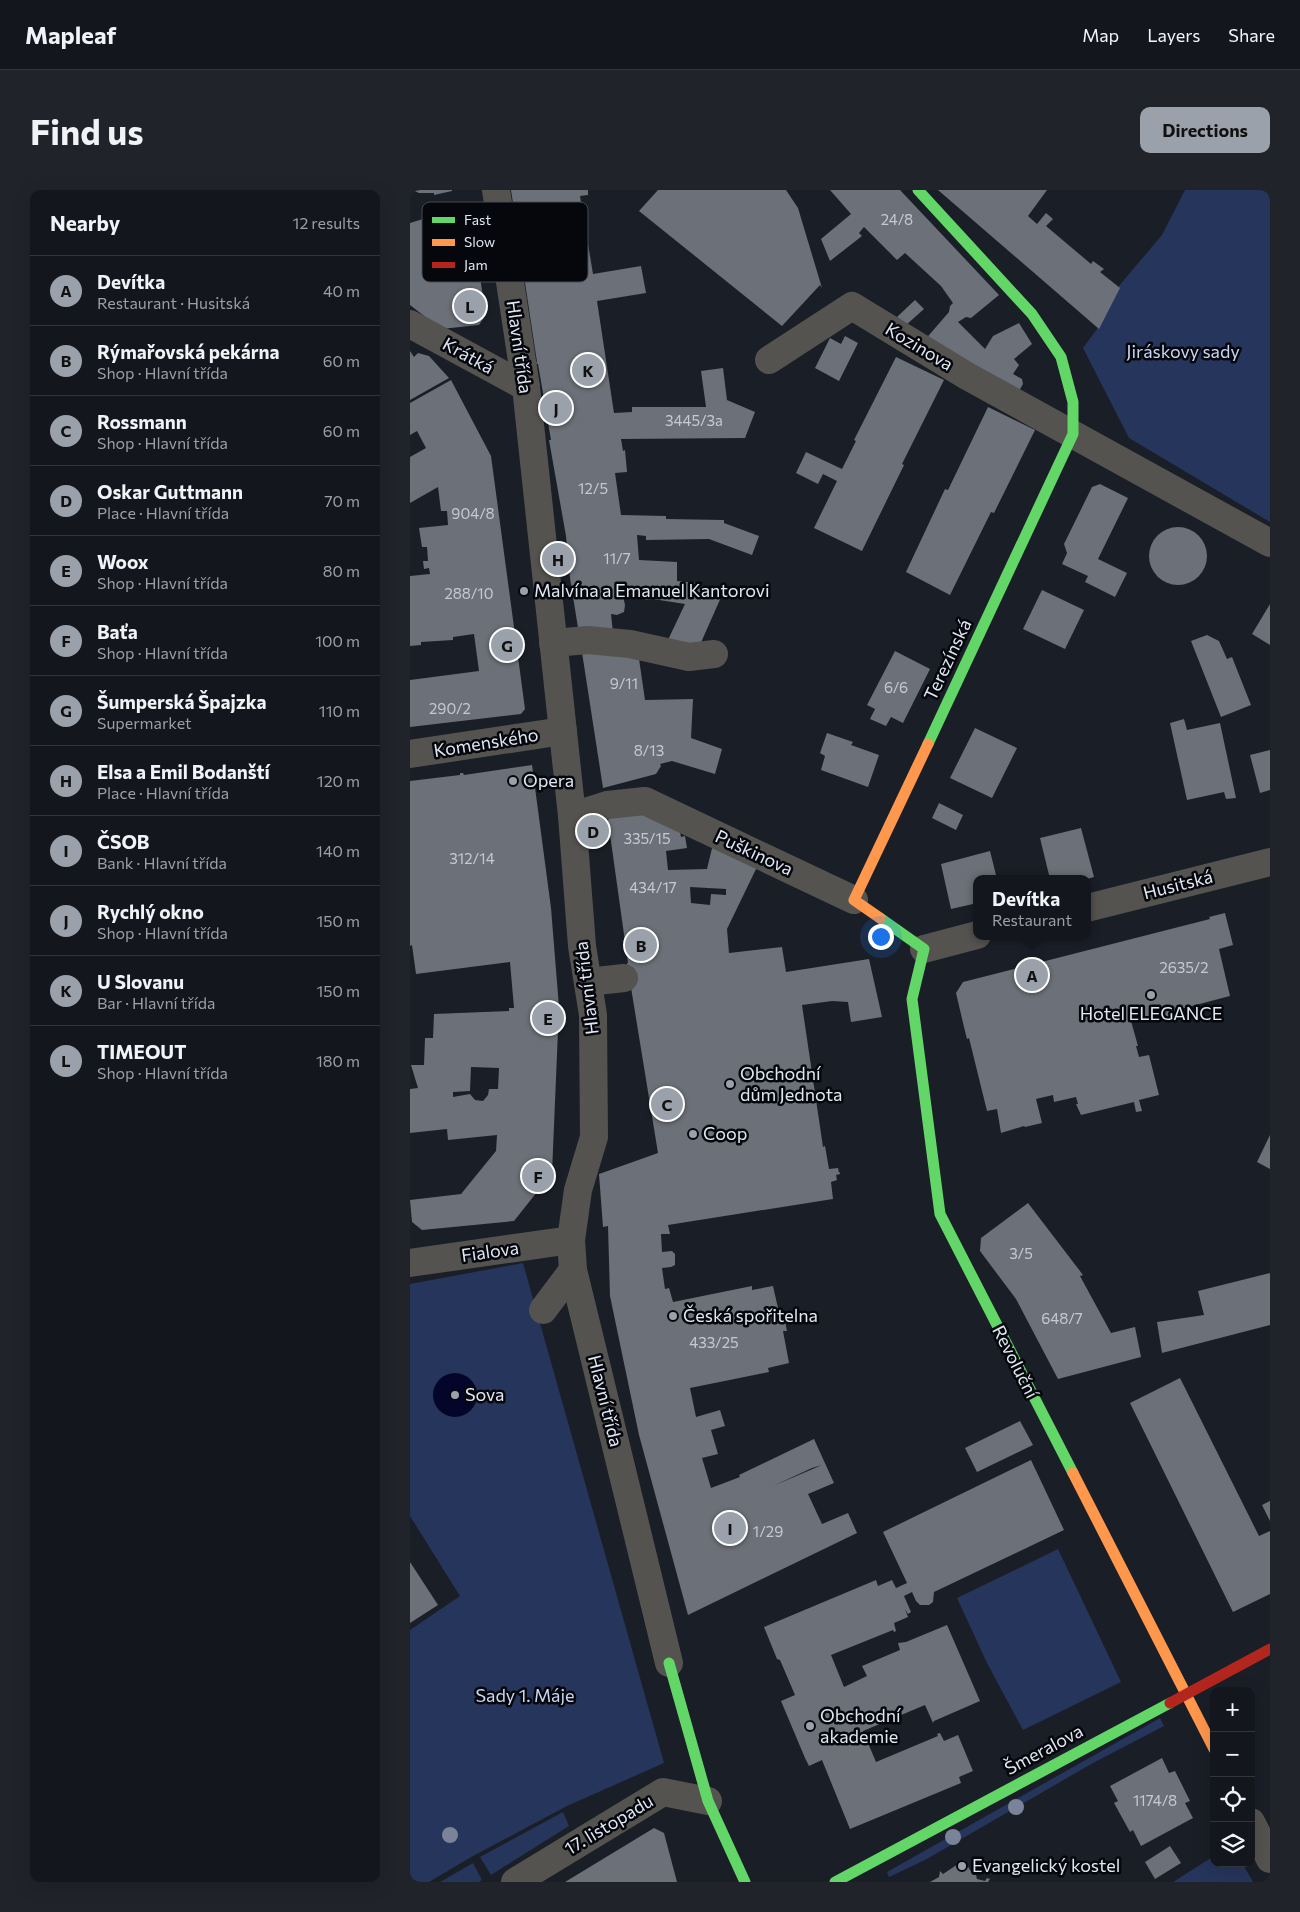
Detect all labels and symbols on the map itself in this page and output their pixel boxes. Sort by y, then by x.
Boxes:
legend [422,202,588,282]
house number: 24/8 [881,210,913,228]
text: Fast [464,211,491,228]
text: Slow [464,233,495,250]
text: Jam [464,256,488,273]
pin: L [454,287,486,325]
street label: Hlavní třída [503,299,537,395]
street label: Kozinova [882,317,957,375]
street label: Krátká [439,332,498,378]
park label: Jiráskovy sady [1126,340,1240,362]
pin: K [572,351,604,389]
pin: J [540,389,572,427]
house number: 3445/3a [665,411,723,429]
house number: 12/5 [578,479,608,497]
house number: 904/8 [451,504,495,522]
pin: H [542,540,574,578]
house number: 11/7 [603,549,631,567]
place label: Malvína a Emanuel Kantorovi [534,579,770,601]
house number: 288/10 [444,584,494,602]
marker: Malvína a Emanuel Kantorovi [518,585,530,597]
street label: Terezínská [919,615,975,704]
pin: G [491,626,523,664]
house number: 9/11 [610,674,638,692]
house number: 6/6 [884,678,908,696]
house number: 290/2 [429,699,471,717]
street label: Komenského [432,723,540,761]
house number: 8/13 [634,741,664,759]
place label: Opera [523,769,574,791]
marker: Opera [507,775,519,787]
pin: D [577,812,609,850]
street label: Puškinova [712,825,797,880]
house number: 335/15 [623,829,671,847]
house number: 312/14 [449,849,495,867]
street label: Husitská [1141,865,1215,903]
house number: 434/17 [629,878,677,896]
your location [868,924,894,950]
pin: B [625,926,657,964]
street label: Hlavní třída [569,940,603,1036]
pin: A [1016,956,1048,994]
house number: 2635/2 [1159,958,1209,976]
marker: Hotel ELEGANCE [1145,989,1157,1001]
pin: E [532,999,564,1037]
place label: Hotel ELEGANCE [1080,1002,1222,1024]
place label: Obchodní dům Jednota [740,1062,842,1105]
marker: Obchodní dům Jednota [724,1078,736,1090]
pin: C [651,1085,683,1123]
place label: Coop [703,1122,748,1144]
marker: Coop [687,1128,699,1140]
pin: F [522,1157,554,1195]
street label: Fialova [460,1236,520,1266]
house number: 3/5 [1009,1244,1033,1262]
place label: Česká spořitelna [683,1304,818,1326]
house number: 648/7 [1041,1309,1083,1327]
marker: Česká spořitelna [667,1310,679,1322]
street label: Revoluční [988,1321,1044,1403]
house number: 433/25 [689,1333,739,1351]
street label: Hlavní třída [584,1353,628,1449]
place label: Sova [465,1383,504,1405]
marker: Sova [449,1389,461,1401]
pin: I [714,1509,746,1547]
house number: 1/29 [753,1522,783,1540]
park label: Sady 1. Máje [476,1684,575,1706]
place label: Obchodní akademie [820,1704,902,1747]
street label: Šmeralova [1001,1719,1087,1779]
marker: Obchodní akademie [804,1720,816,1732]
street label: 17. listopadu [560,1789,657,1859]
house number: 1174/8 [1133,1791,1177,1809]
place label: Evangelický kostel [972,1854,1120,1876]
marker: Evangelický kostel [956,1860,968,1872]

